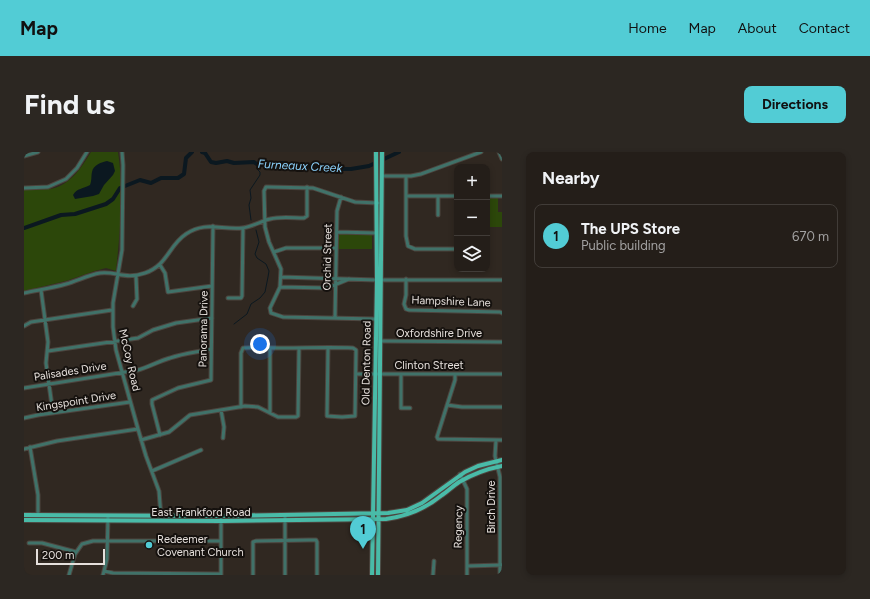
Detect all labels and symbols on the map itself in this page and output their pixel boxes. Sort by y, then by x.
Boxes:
water label: Furneaux Creek [257,157,344,175]
street label: Orchid Street [320,223,335,291]
street label: Panorama Drive [196,290,211,368]
street label: Hampshire Lane [411,294,491,309]
street label: Old Denton Road [359,321,374,405]
street label: Oxfordshire Drive [396,327,482,340]
street label: McCoy Road [116,328,143,392]
your location [250,334,270,354]
street label: Palisades Drive [33,359,107,384]
street label: Clinton Street [394,359,464,372]
street label: Kingspoint Drive [35,389,117,414]
street label: Birch Drive [485,480,498,534]
street label: Regency [452,505,465,549]
street label: East Frankford Road [151,506,251,519]
pin: 1 [350,516,376,549]
place label: Redeemer Covenant Church [157,533,244,559]
marker: Redeemer Covenant Church [144,540,154,550]
scale bar [36,547,105,566]

